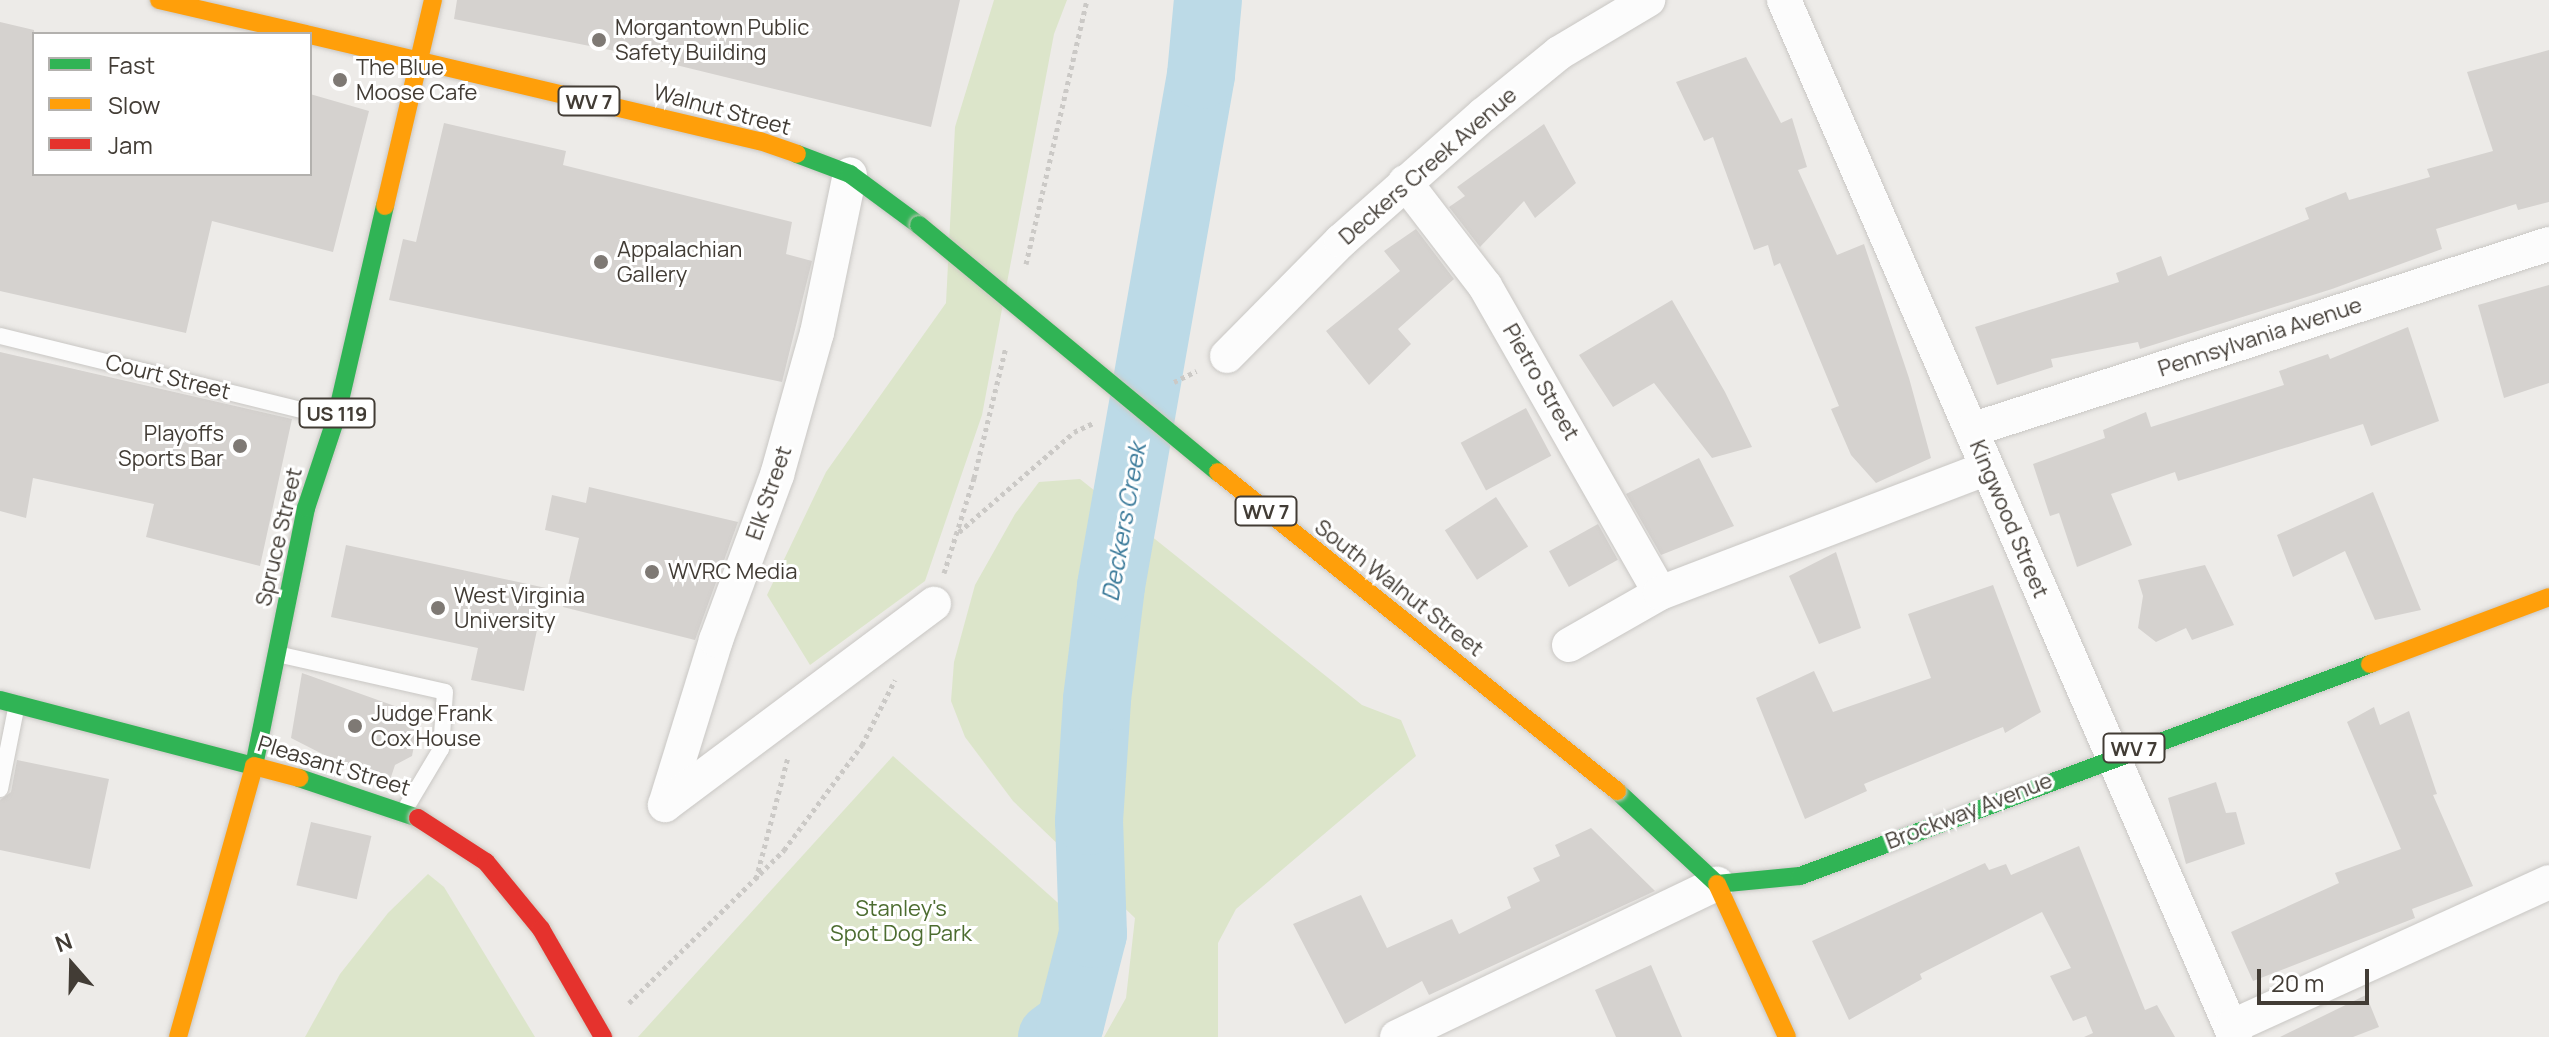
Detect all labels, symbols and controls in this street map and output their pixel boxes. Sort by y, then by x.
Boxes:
place label: Morgantown Public Safety Building [615,14,809,66]
marker: Morgantown Public Safety Building [590,31,608,49]
legend [32,32,312,176]
text: Fast [108,48,155,81]
place label: The Blue Moose Cafe [356,54,477,106]
marker: The Blue Moose Cafe [331,71,349,89]
street label: Walnut Street [651,79,793,141]
street label: Deckers Creek Avenue [1334,82,1522,250]
road number: WV 7 [557,85,621,117]
text: Slow [108,88,161,121]
text: Jam [108,128,153,161]
place label: Appalachian Gallery [617,236,742,288]
marker: Appalachian Gallery [592,253,610,271]
street label: Pennsylvania Avenue [2155,292,2365,382]
street label: Pietro Street [1497,319,1585,445]
street label: Court Street [103,349,233,405]
road number: US 119 [297,397,377,429]
place label: Playoffs Sports Bar [118,420,224,472]
street label: Kingwood Street [1964,436,2054,602]
marker: Playoffs Sports Bar [231,437,249,455]
water label: Deckers Creek [1095,441,1151,603]
street label: Elk Street [741,443,797,543]
street label: Spruce Street [250,465,308,609]
road number: WV 7 [1234,495,1298,527]
street label: South Walnut Street [1309,514,1489,662]
place label: WVRC Media [668,559,797,585]
marker: WVRC Media [643,563,661,581]
place label: West Virginia University [454,582,585,634]
marker: West Virginia University [429,599,447,617]
place label: Judge Frank Cox House [371,700,492,752]
marker: Judge Frank Cox House [346,717,364,735]
street label: Pleasant Street [255,730,413,802]
road number: WV 7 [2102,732,2166,764]
street label: Brockway Avenue [1882,767,2056,855]
park label: Stanley's Spot Dog Park [830,895,972,946]
north arrow [32,925,112,1005]
text: N [51,926,76,959]
scale bar [2261,953,2373,1003]
text: 20 m [2271,966,2324,999]

